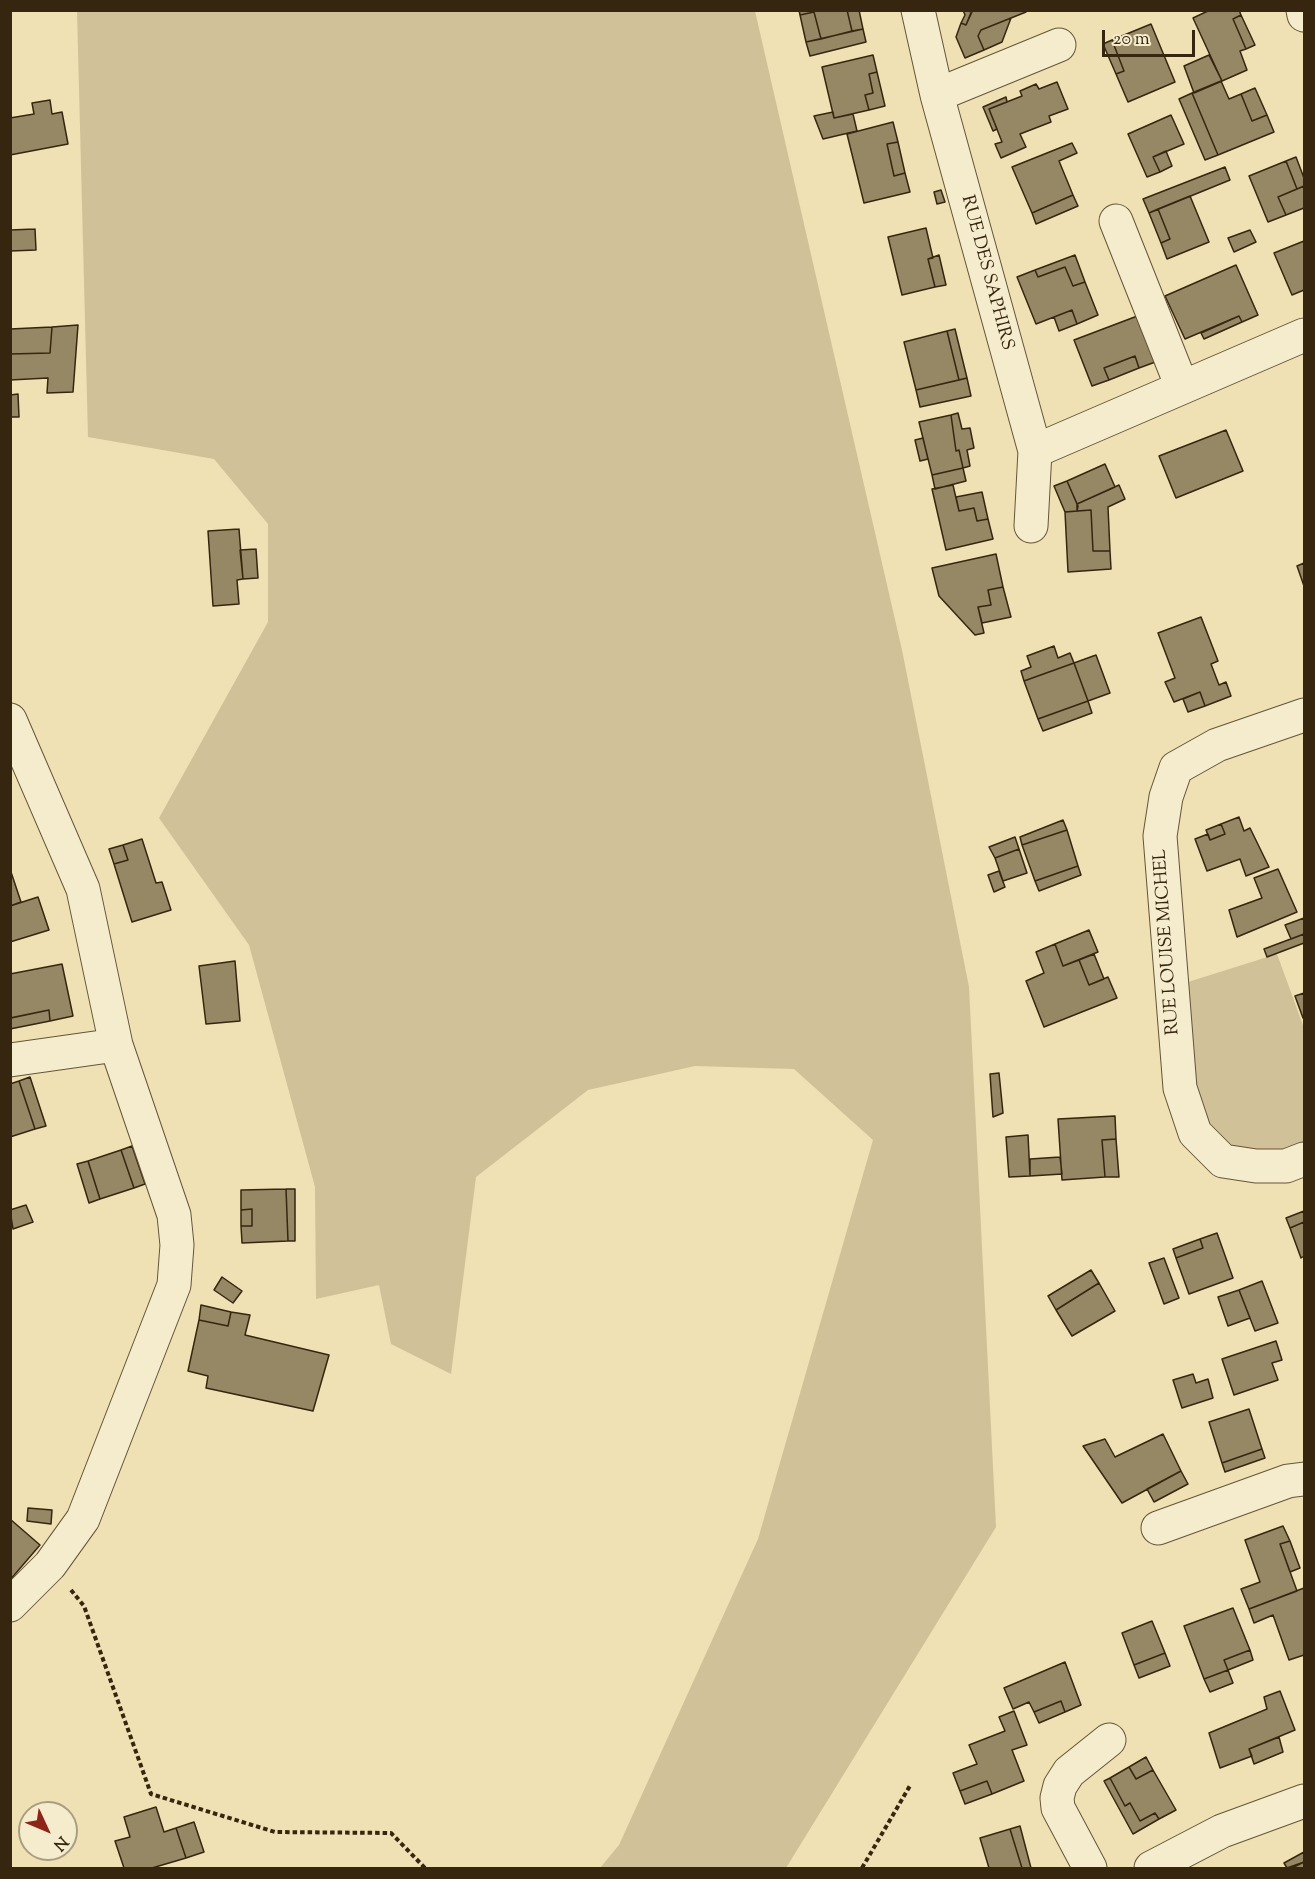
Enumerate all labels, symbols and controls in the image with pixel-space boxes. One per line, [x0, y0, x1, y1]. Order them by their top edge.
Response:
scale bar [1105, 18, 1198, 56]
text: 20 m [1113, 27, 1150, 53]
street label: RUE DES SAPHIRS [955, 193, 1017, 353]
street label: RUE LOUISE MICHEL [1151, 848, 1185, 1036]
north arrow [18, 1801, 78, 1861]
text: N [47, 1830, 73, 1855]

